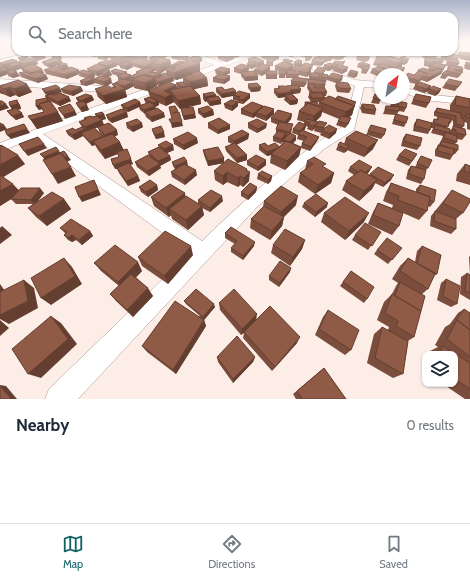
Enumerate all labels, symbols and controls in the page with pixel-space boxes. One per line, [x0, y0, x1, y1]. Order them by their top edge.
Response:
search box [12, 12, 458, 56]
icon: search [26, 23, 48, 45]
text: Search here [58, 25, 133, 43]
north arrow [374, 68, 410, 104]
map controls [422, 351, 458, 387]
button: layers [422, 351, 458, 387]
text: Nearby [16, 415, 69, 435]
text: 0 results [406, 417, 454, 433]
tab: Map [62, 533, 84, 571]
tab: Directions [208, 533, 255, 571]
tab: Saved [379, 533, 408, 571]

